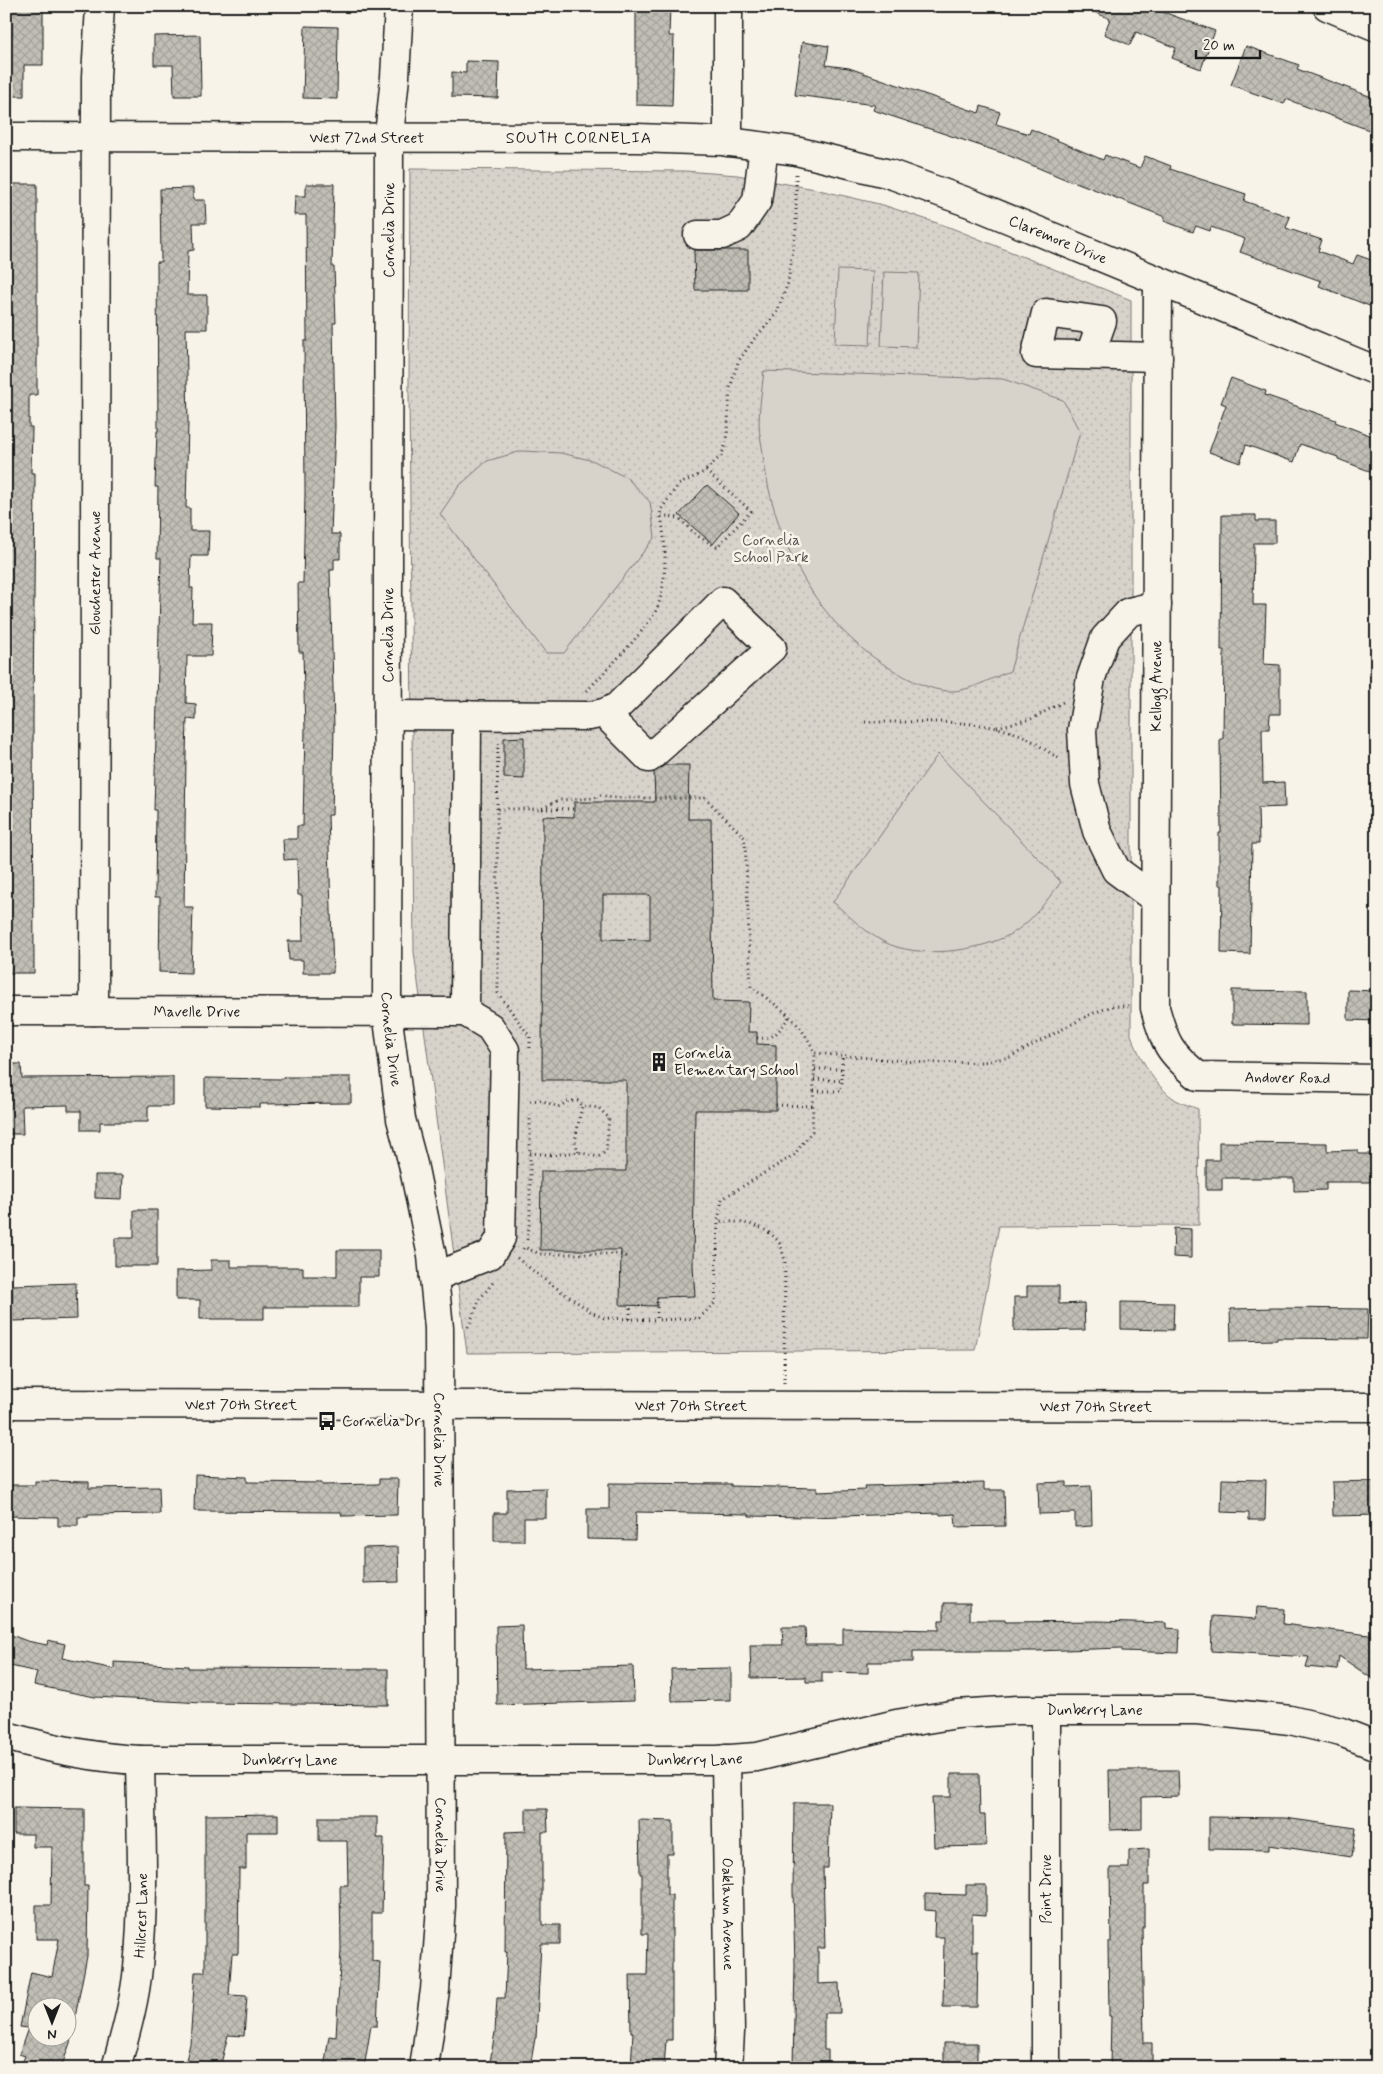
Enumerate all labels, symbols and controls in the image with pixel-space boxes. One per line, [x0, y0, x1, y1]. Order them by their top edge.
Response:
scale bar [1196, 28, 1259, 60]
text: 20 m [1203, 36, 1235, 56]
street label: West 72nd Street [310, 128, 424, 149]
district label: SOUTH CORNELIA [506, 128, 652, 149]
street label: Cornelia Drive [380, 182, 400, 278]
street label: Claremore Drive [1005, 211, 1110, 270]
street label: Glouchester Avenue [86, 510, 106, 635]
park label: Cornelia School Park [733, 531, 809, 568]
street label: Cornelia Drive [379, 587, 399, 683]
street label: Kellogg Avenue [1147, 640, 1168, 732]
street label: Cornelia Drive [376, 992, 406, 1088]
street label: Mavelle Drive [154, 1002, 241, 1023]
place label: Cornelia Elementary School [674, 1044, 799, 1081]
building icon: Cornelia Elementary School [648, 1051, 670, 1073]
street label: Andover Road [1244, 1068, 1331, 1089]
street label: Cornelia Drive [428, 1392, 449, 1488]
street label: West 70th Street [185, 1395, 297, 1416]
street label: West 70th Street [635, 1396, 747, 1417]
street label: West 70th Street [1040, 1397, 1152, 1418]
bus stop icon: Cornelia Dr [316, 1410, 338, 1432]
place label: Cornelia Dr [342, 1412, 421, 1432]
street label: Dunberry Lane [1047, 1701, 1143, 1721]
street label: Dunberry Lane [646, 1749, 744, 1771]
street label: Dunberry Lane [241, 1751, 338, 1771]
street label: Cornelia Drive [430, 1797, 450, 1893]
street label: Point Drive [1037, 1854, 1057, 1924]
street label: Oaklawn Avenue [716, 1857, 738, 1971]
street label: Hillcrest Lane [130, 1873, 153, 1959]
north arrow [28, 1996, 78, 2046]
text: N [47, 2025, 57, 2043]

